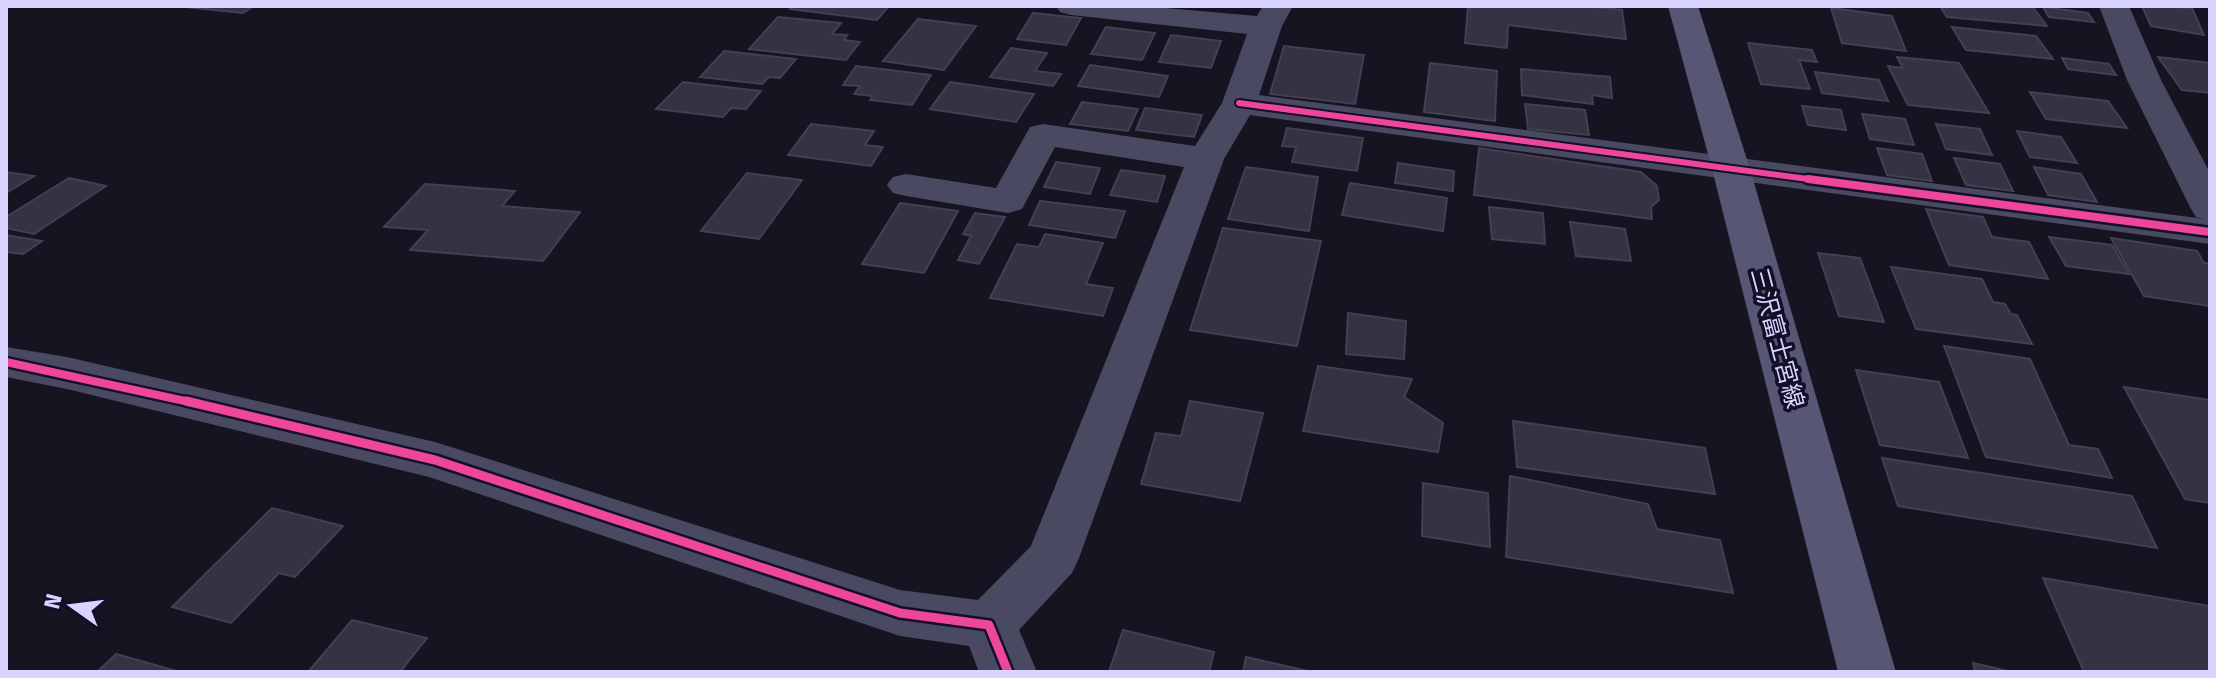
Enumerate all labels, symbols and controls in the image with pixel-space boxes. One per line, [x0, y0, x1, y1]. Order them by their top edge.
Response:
street label: 三沢富士宮線 [1745, 265, 1809, 411]
north arrow [32, 566, 112, 646]
text: N [38, 591, 68, 612]

